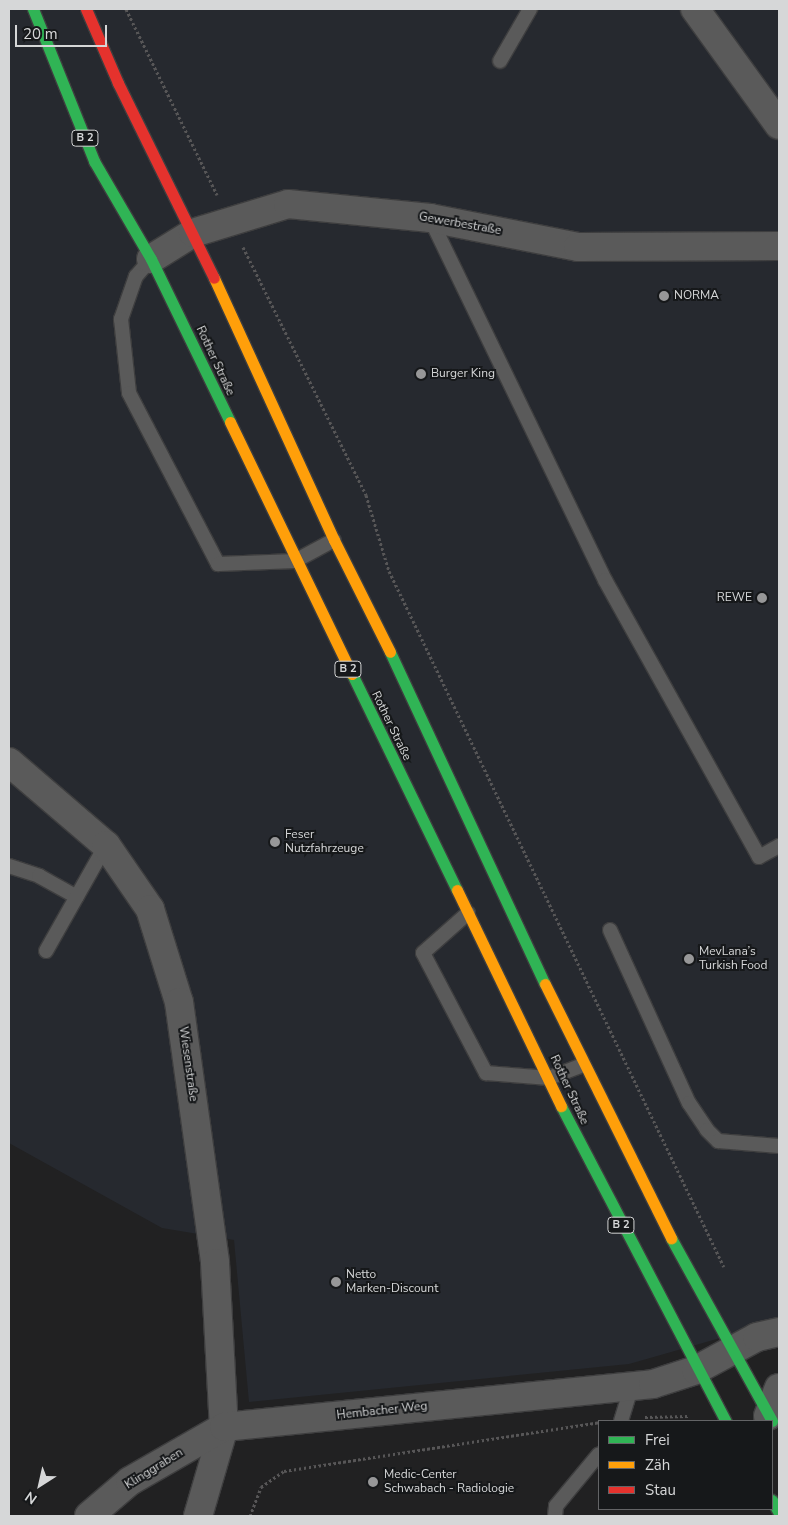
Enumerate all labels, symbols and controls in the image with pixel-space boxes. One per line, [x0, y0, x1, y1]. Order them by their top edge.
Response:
scale bar [18, 15, 110, 47]
text: 20 m [23, 24, 58, 44]
road number: B 2 [71, 130, 99, 146]
street label: Gewerbestraße [418, 210, 502, 238]
place label: NORMA [674, 289, 719, 303]
marker: NORMA [658, 290, 670, 302]
street label: Rother Straße [193, 324, 237, 398]
place label: Burger King [431, 367, 495, 381]
marker: Burger King [415, 368, 427, 380]
place label: REWE [717, 591, 752, 605]
marker: REWE [756, 592, 768, 604]
road number: B 2 [334, 661, 362, 678]
street label: Rother Straße [368, 689, 414, 763]
place label: Feser Nutzfahrzeuge [285, 828, 364, 856]
marker: Feser Nutzfahrzeuge [269, 836, 281, 848]
place label: MevLana’s Turkish Food [699, 945, 768, 973]
marker: MevLana’s Turkish Food [683, 953, 695, 965]
street label: Wiesenstraße [176, 1026, 200, 1102]
street label: Rother Straße [547, 1053, 591, 1127]
road number: B 2 [607, 1216, 635, 1234]
place label: Netto Marken-Discount [346, 1268, 438, 1296]
marker: Netto Marken-Discount [330, 1276, 342, 1288]
street label: Hembacher Weg [336, 1399, 428, 1423]
legend [598, 1420, 773, 1510]
text: Frei [645, 1430, 670, 1450]
street label: Klinggraben [122, 1446, 186, 1492]
text: Zäh [645, 1455, 670, 1475]
north arrow [15, 1460, 65, 1510]
place label: Medic-Center Schwabach - Radiologie [384, 1468, 514, 1496]
marker: Medic-Center Schwabach - Radiologie [366, 1475, 380, 1489]
text: Stau [645, 1480, 676, 1500]
text: N [21, 1487, 41, 1508]

